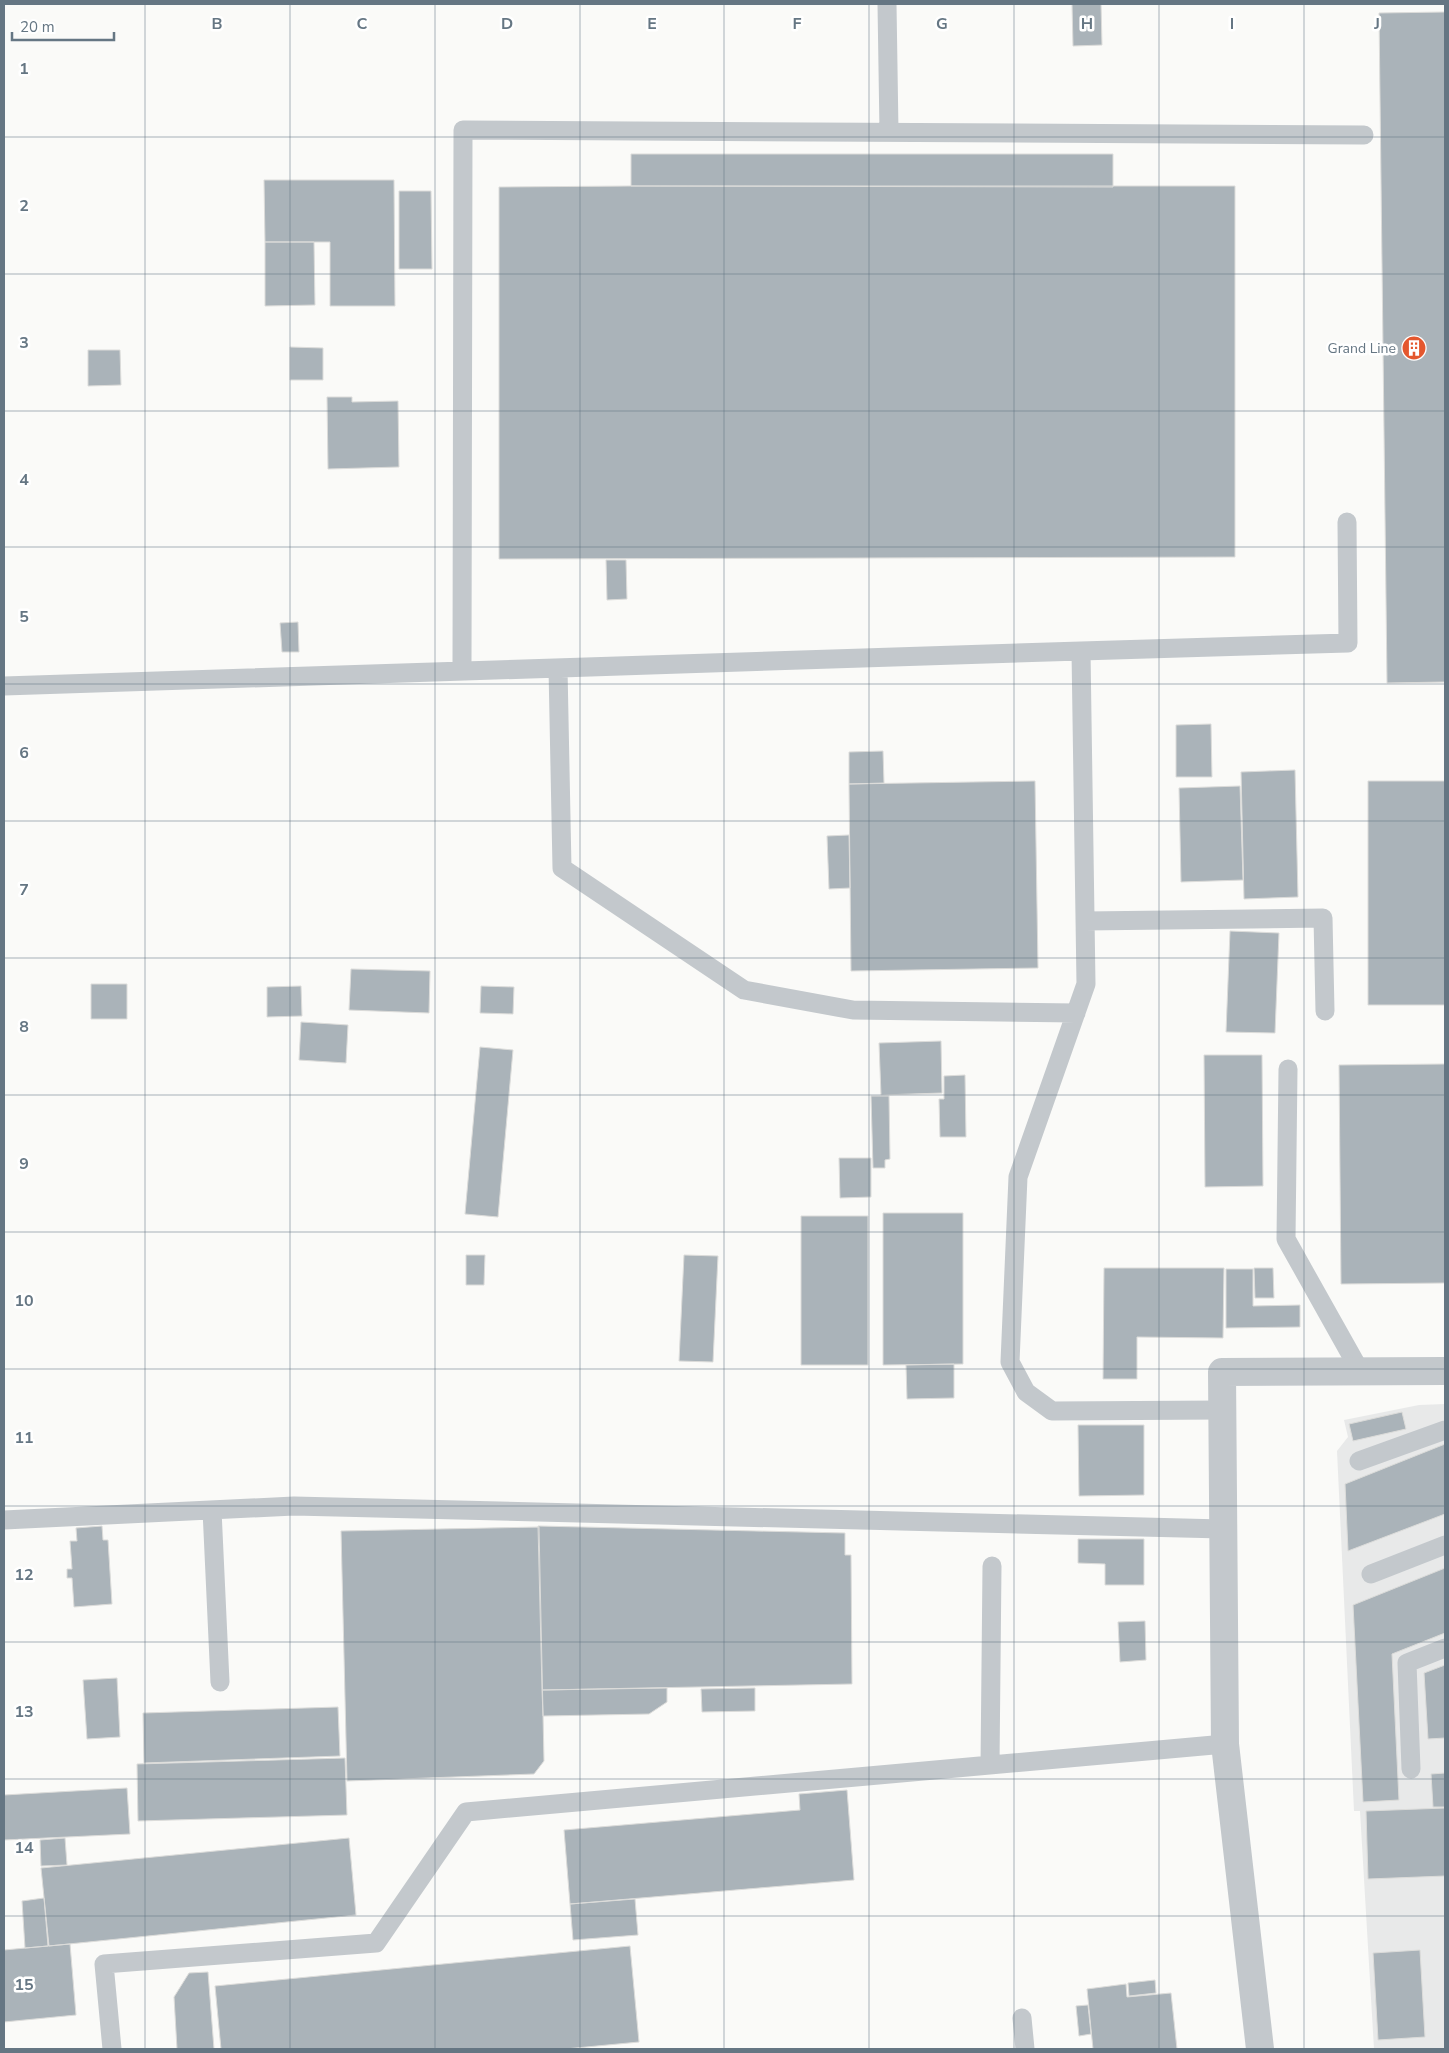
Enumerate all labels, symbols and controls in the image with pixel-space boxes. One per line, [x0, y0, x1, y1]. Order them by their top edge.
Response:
scale bar [12, 10, 115, 42]
text: B [211, 13, 223, 35]
text: C [357, 13, 368, 35]
text: D [501, 13, 513, 35]
text: E [647, 13, 657, 35]
text: F [793, 13, 802, 35]
text: G [936, 13, 948, 35]
text: H [1081, 13, 1093, 35]
text: I [1230, 13, 1234, 35]
text: J [1373, 13, 1380, 35]
text: 20 m [20, 17, 55, 37]
text: 1 [19, 58, 29, 80]
text: 2 [19, 195, 29, 217]
text: 3 [19, 332, 29, 354]
building icon: Grand Line [1401, 335, 1427, 361]
place label: Grand Line [1328, 339, 1396, 358]
text: 4 [19, 469, 29, 491]
text: 5 [19, 606, 29, 628]
text: 6 [19, 742, 29, 764]
text: 7 [19, 879, 29, 901]
text: 8 [19, 1016, 29, 1038]
text: 9 [19, 1153, 29, 1175]
text: 10 [14, 1290, 34, 1312]
text: 11 [14, 1427, 34, 1449]
text: 12 [14, 1564, 34, 1586]
text: 13 [14, 1701, 34, 1723]
text: 14 [14, 1837, 34, 1859]
text: 15 [14, 1974, 34, 1996]

